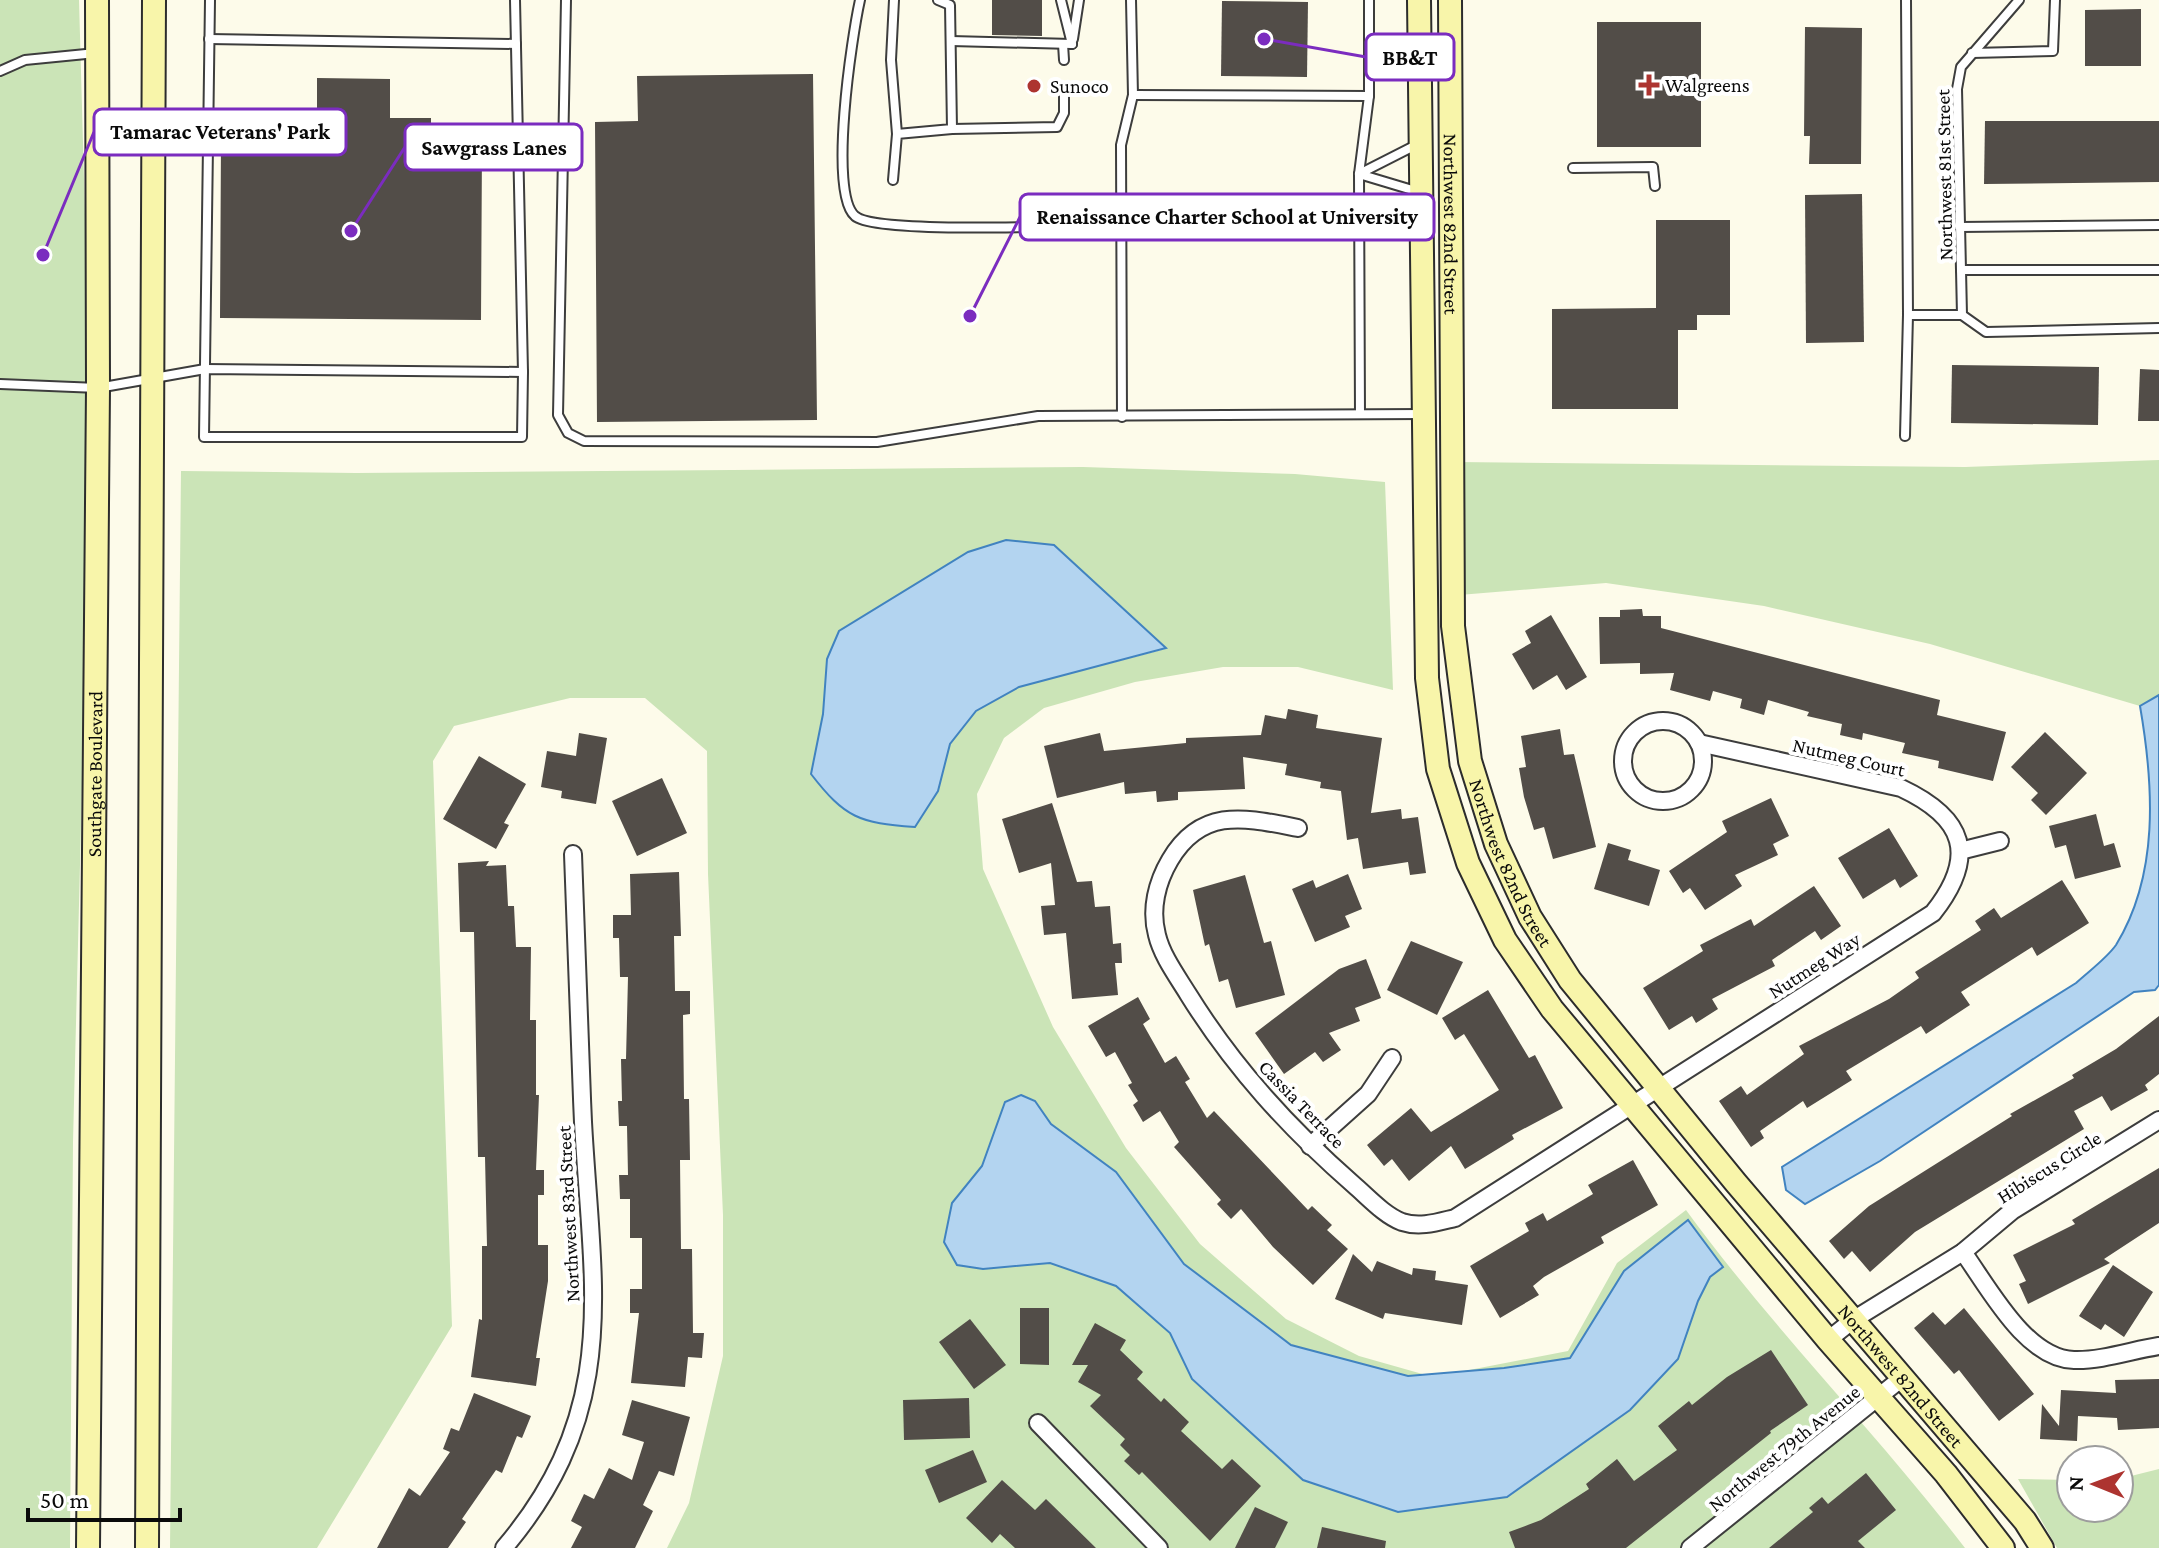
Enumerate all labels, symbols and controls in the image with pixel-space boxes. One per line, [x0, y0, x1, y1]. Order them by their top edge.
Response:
callout: BB&T [1366, 34, 1454, 80]
text: BB&T [1382, 45, 1438, 70]
place label: Walgreens [1665, 74, 1750, 97]
place label: Sunoco [1050, 75, 1109, 97]
marker: Walgreens [1640, 76, 1658, 94]
marker: Sunoco [1025, 77, 1043, 95]
street label: Northwest 81st Street [1931, 89, 1956, 261]
callout: Tamarac Veterans' Park [94, 109, 346, 155]
text: Tamarac Veterans' Park [110, 119, 331, 144]
callout: Sawgrass Lanes [405, 124, 582, 170]
street label: Northwest 82nd Street [1440, 133, 1463, 315]
text: Sawgrass Lanes [421, 135, 567, 160]
callout: Renaissance Charter School at University [1020, 194, 1434, 240]
text: Renaissance Charter School at University [1036, 204, 1418, 229]
street label: Southgate Boulevard [83, 690, 106, 857]
street label: Nutmeg Court [1790, 733, 1908, 782]
street label: Northwest 82nd Street [1465, 776, 1557, 951]
street label: Nutmeg Way [1764, 927, 1865, 1004]
street label: Cassia Terrace [1255, 1055, 1350, 1153]
street label: Northwest 83rd Street [552, 1125, 584, 1303]
street label: Hibiscus Circle [1993, 1126, 2105, 1208]
street label: Northwest 82nd Street [1834, 1300, 1968, 1452]
street label: Northwest 79th Avenue [1704, 1380, 1864, 1516]
north arrow [2055, 1444, 2135, 1524]
scale bar [28, 1472, 180, 1522]
text: N [2063, 1476, 2088, 1491]
text: 50 m [40, 1486, 89, 1513]

